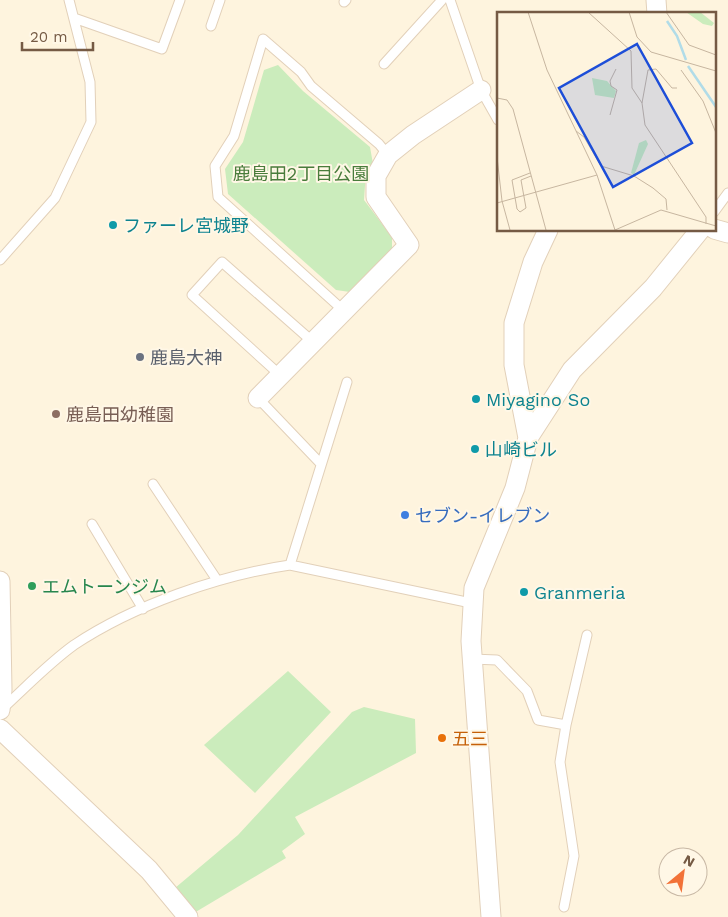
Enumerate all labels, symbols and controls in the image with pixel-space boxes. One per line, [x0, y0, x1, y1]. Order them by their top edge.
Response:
inset map [497, 12, 716, 231]
scale bar [22, 20, 94, 52]
text: 20 m [30, 28, 68, 46]
park label: 鹿島田2丁目公園 [233, 163, 369, 184]
place label: ファーレ宮城野 [123, 215, 249, 236]
marker: ファーレ宮城野 [107, 219, 119, 231]
place label: 鹿島大神 [150, 347, 222, 368]
marker: 鹿島大神 [134, 351, 146, 363]
place label: Miyagino So [486, 389, 590, 410]
marker: Miyagino So [470, 393, 482, 405]
place label: 鹿島田幼稚園 [66, 404, 174, 425]
marker: 鹿島田幼稚園 [50, 408, 62, 420]
place label: 山崎ビル [485, 439, 557, 460]
marker: 山崎ビル [469, 443, 481, 455]
place label: セブン-イレブン [415, 505, 550, 526]
marker: セブン-イレブン [399, 509, 411, 521]
place label: エムトーンジム [42, 576, 167, 597]
marker: エムトーンジム [26, 580, 38, 592]
place label: Granmeria [534, 582, 625, 603]
marker: Granmeria [518, 586, 530, 598]
place label: 五三 [452, 728, 488, 749]
marker: 五三 [436, 732, 448, 744]
north arrow [658, 847, 708, 897]
text: N [681, 851, 698, 870]

